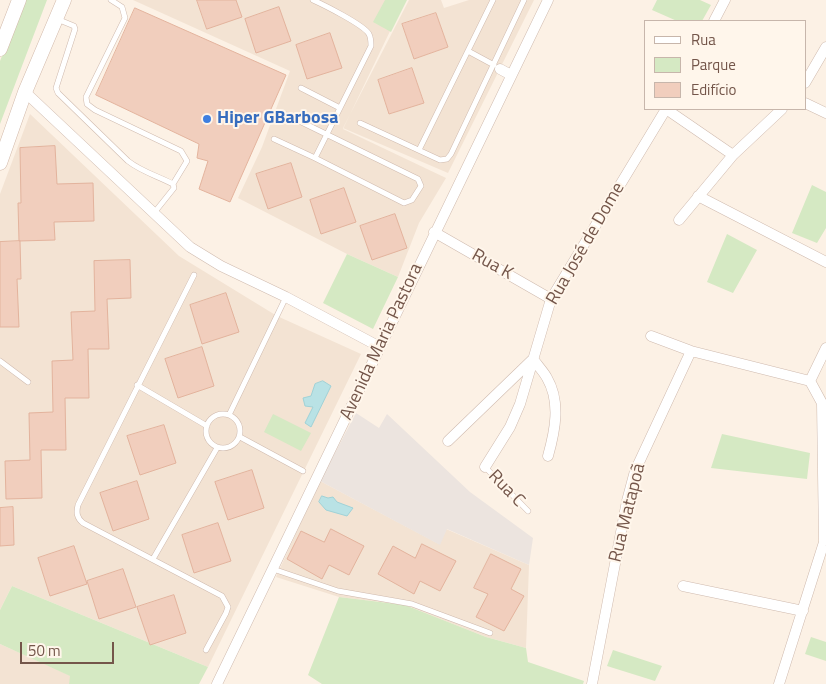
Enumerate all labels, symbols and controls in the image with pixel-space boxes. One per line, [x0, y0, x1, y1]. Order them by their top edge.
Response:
legend [644, 20, 806, 110]
text: Rua [691, 28, 716, 51]
text: Parque [691, 53, 736, 76]
text: Edifício [691, 78, 736, 101]
place label: Hiper GBarbosa [217, 108, 338, 130]
marker: Hiper GBarbosa [201, 113, 213, 125]
street label: Rua José de Dome [542, 179, 630, 309]
street label: Rua K [468, 245, 516, 285]
street label: Avenida Maria Pastora [336, 260, 428, 424]
street label: Rua Matapoã [605, 461, 651, 565]
street label: Rua C [483, 466, 529, 512]
scale bar [22, 632, 116, 664]
text: 50 m [28, 639, 61, 662]

